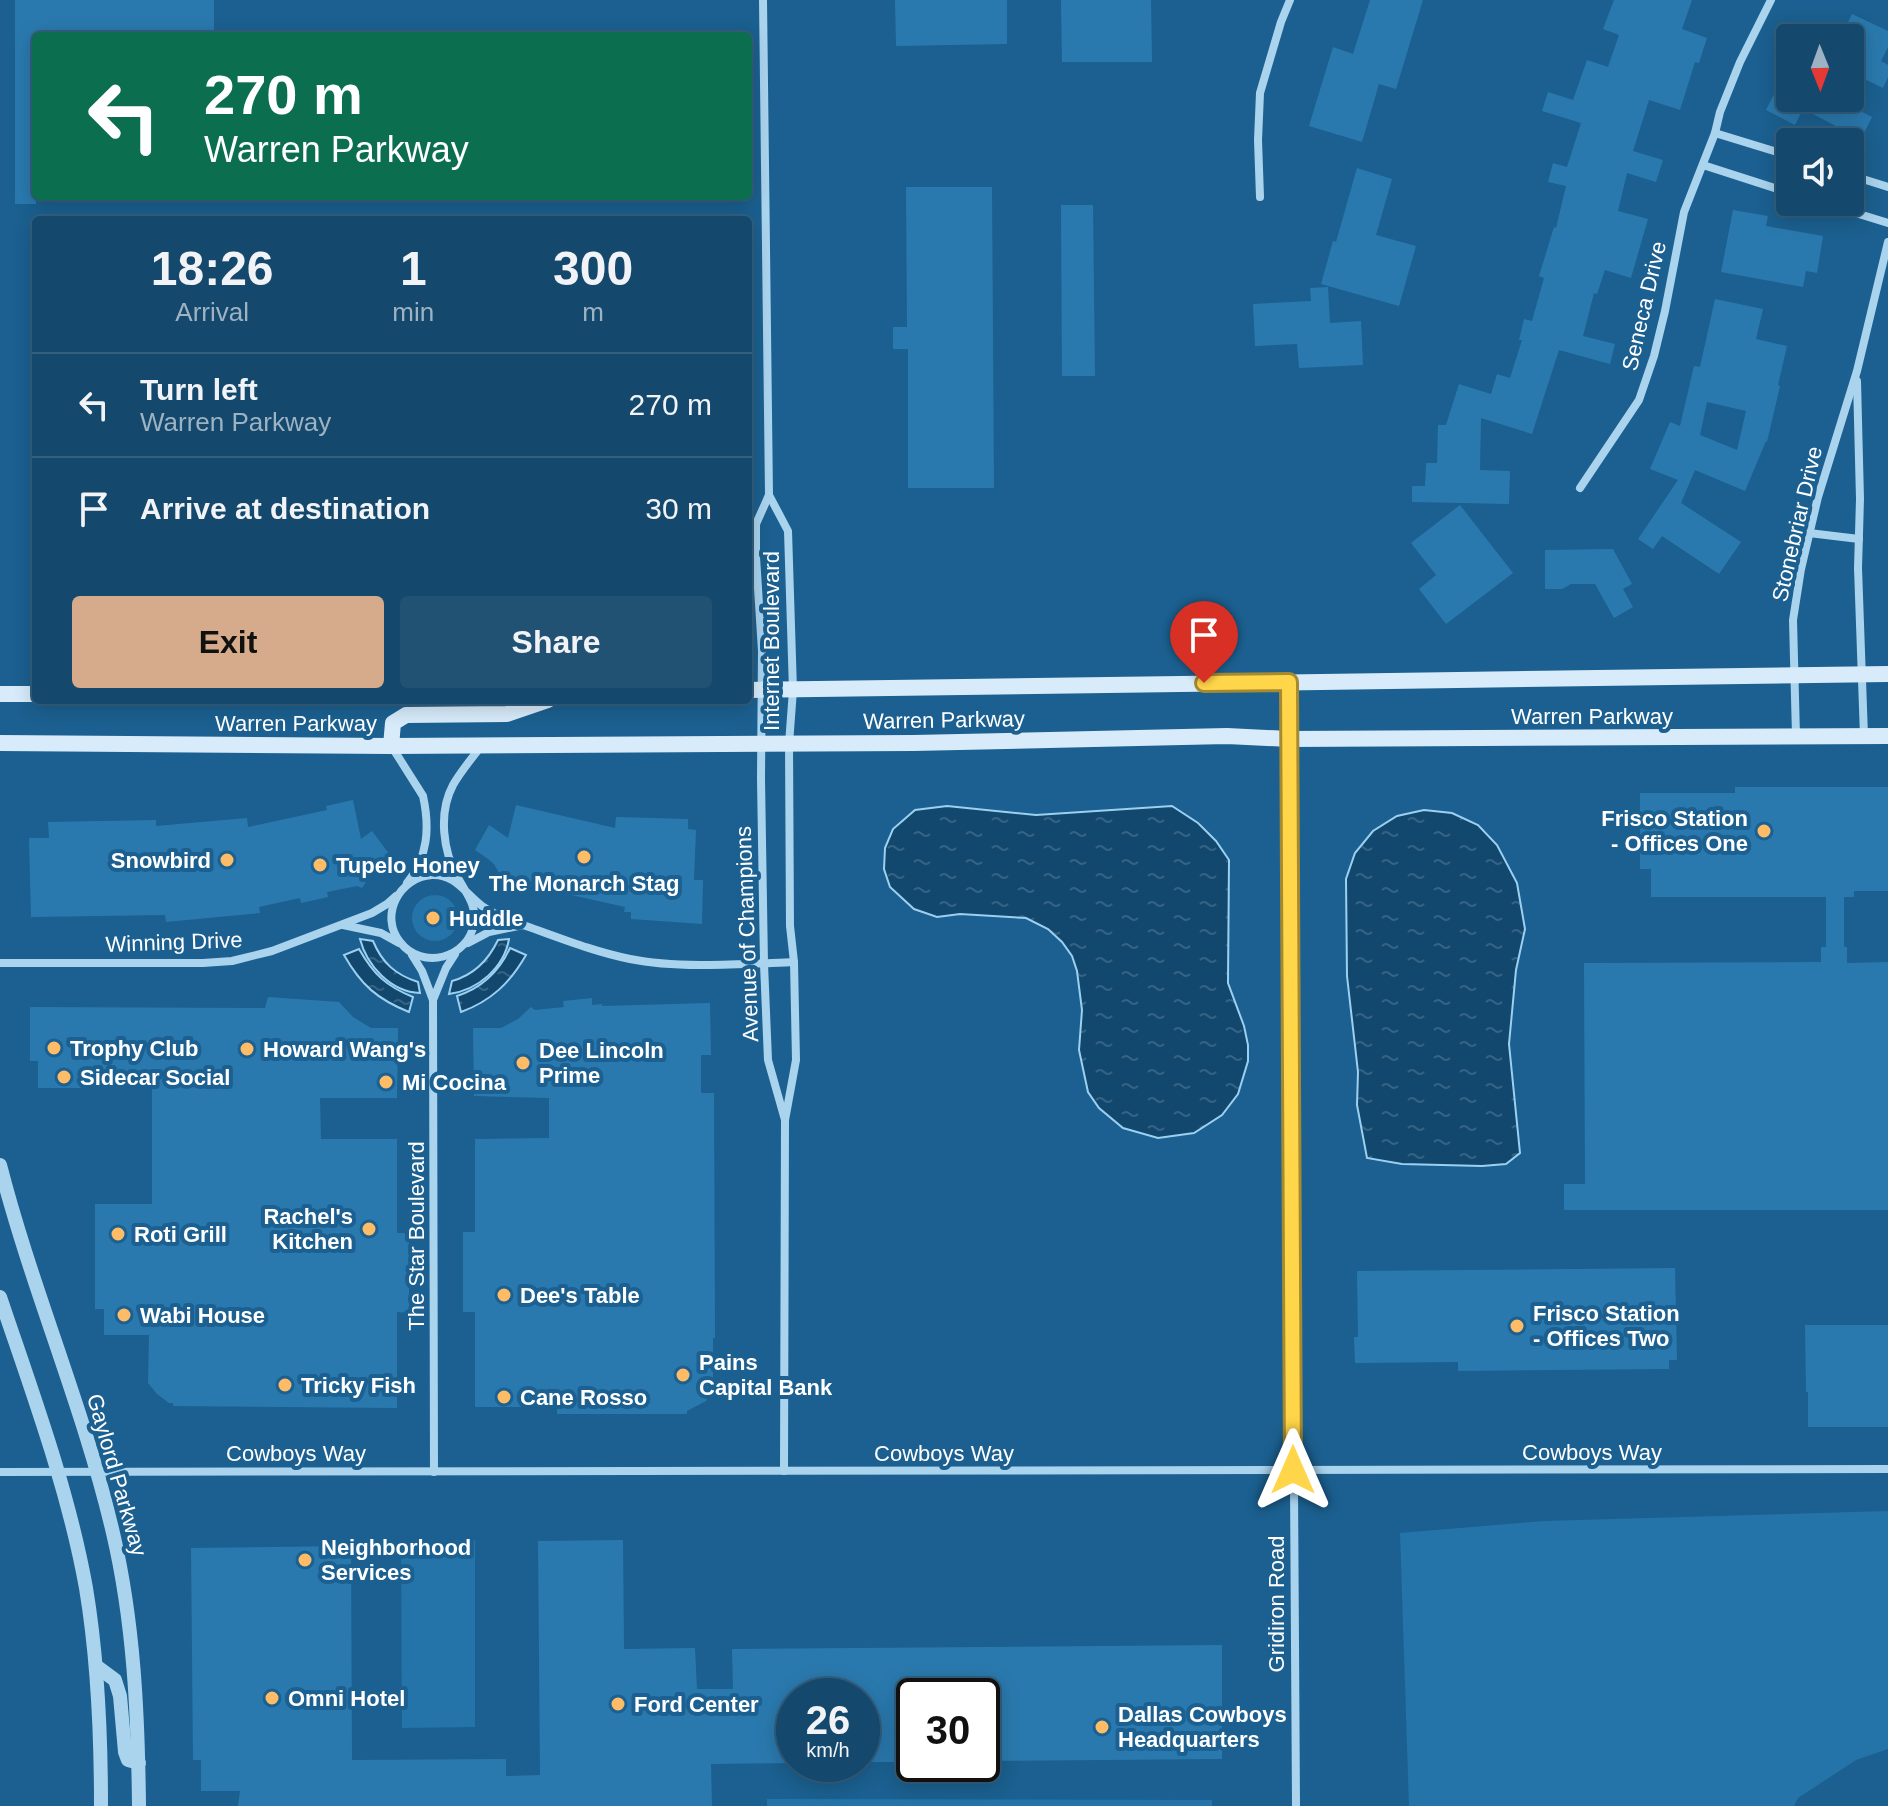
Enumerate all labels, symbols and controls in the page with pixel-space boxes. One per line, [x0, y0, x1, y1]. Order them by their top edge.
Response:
north arrow [1776, 24, 1864, 112]
map controls [1776, 24, 1864, 216]
text: 270 m [204, 63, 363, 126]
icon: left [72, 64, 176, 168]
button: sound [1776, 128, 1864, 216]
text: Warren Parkway [204, 129, 469, 170]
street label: Seneca Drive [1617, 239, 1671, 373]
text: 18:26 [151, 242, 274, 295]
text: 1 [400, 242, 427, 295]
text: 300 [553, 242, 633, 295]
text: Arrival [175, 297, 249, 327]
text: min [392, 297, 434, 327]
text: m [582, 297, 604, 327]
text: Turn left [140, 373, 258, 406]
icon: left [72, 383, 116, 427]
text: 270 m [629, 388, 712, 421]
text: Warren Parkway [140, 407, 331, 437]
street label: Stonebriar Drive [1767, 444, 1827, 604]
icon: arrive [72, 487, 116, 531]
text: Arrive at destination [140, 492, 430, 525]
text: 30 m [645, 492, 712, 525]
street label: Internet Boulevard [759, 551, 784, 731]
button: Exit [72, 596, 384, 688]
button: Share [400, 596, 712, 688]
pin [1170, 601, 1238, 683]
icon: arrive [1182, 613, 1226, 657]
street label: Warren Parkway [1511, 704, 1673, 729]
street label: Warren Parkway [863, 706, 1025, 734]
street label: Warren Parkway [215, 711, 377, 736]
place label: Frisco Station - Offices One [1601, 806, 1748, 856]
marker: Frisco Station - Offices One [1755, 822, 1773, 840]
street label: Avenue of Champions [731, 826, 763, 1042]
place label: Snowbird [111, 848, 211, 873]
marker: The Monarch Stag [575, 848, 593, 866]
marker: Snowbird [218, 851, 236, 869]
place label: Tupelo Honey [336, 853, 481, 878]
marker: Tupelo Honey [311, 856, 329, 874]
place label: The Monarch Stag [489, 871, 679, 896]
place label: Huddle [449, 906, 524, 931]
marker: Huddle [424, 909, 442, 927]
street label: Winning Drive [105, 927, 243, 957]
place label: Trophy Club [70, 1036, 198, 1061]
place label: Howard Wang's [263, 1037, 426, 1062]
place label: Dee Lincoln Prime [539, 1038, 664, 1088]
marker: Trophy Club [45, 1039, 63, 1057]
marker: Howard Wang's [238, 1040, 256, 1058]
marker: Dee Lincoln Prime [514, 1054, 532, 1072]
place label: Sidecar Social [80, 1065, 230, 1090]
marker: Sidecar Social [55, 1068, 73, 1086]
place label: Mi Cocina [402, 1070, 507, 1095]
marker: Mi Cocina [377, 1073, 395, 1091]
street label: The Star Boulevard [404, 1141, 429, 1331]
place label: Rachel's Kitchen [263, 1204, 353, 1254]
marker: Rachel's Kitchen [360, 1220, 378, 1238]
place label: Roti Grill [134, 1222, 227, 1247]
marker: Roti Grill [109, 1225, 127, 1243]
place label: Dee's Table [520, 1283, 640, 1308]
marker: Dee's Table [495, 1286, 513, 1304]
place label: Frisco Station - Offices Two [1533, 1301, 1680, 1351]
place label: Wabi House [140, 1303, 265, 1328]
marker: Wabi House [115, 1306, 133, 1324]
marker: Frisco Station - Offices Two [1508, 1317, 1526, 1335]
place label: Pains Capital Bank [699, 1350, 833, 1400]
marker: Pains Capital Bank [674, 1366, 692, 1384]
place label: Tricky Fish [301, 1373, 416, 1398]
marker: Tricky Fish [276, 1376, 294, 1394]
place label: Cane Rosso [520, 1385, 647, 1410]
marker: Cane Rosso [495, 1388, 513, 1406]
street label: Gaylord Parkway [82, 1391, 152, 1559]
position arrow [1251, 1428, 1335, 1512]
street label: Cowboys Way [1522, 1440, 1662, 1465]
street label: Cowboys Way [226, 1441, 366, 1466]
street label: Cowboys Way [874, 1441, 1014, 1466]
place label: Neighborhood Services [321, 1535, 471, 1585]
street label: Gridiron Road [1264, 1536, 1289, 1672]
marker: Neighborhood Services [296, 1551, 314, 1569]
speed limit sign: 30 [896, 1678, 1000, 1782]
place label: Omni Hotel [288, 1686, 405, 1711]
marker: Omni Hotel [263, 1689, 281, 1707]
place label: Ford Center [634, 1692, 759, 1717]
marker: Ford Center [609, 1695, 627, 1713]
text: 26 [806, 1698, 850, 1742]
place label: Dallas Cowboys Headquarters [1118, 1702, 1287, 1752]
marker: Dallas Cowboys Headquarters [1093, 1718, 1111, 1736]
text: km/h [806, 1739, 850, 1761]

